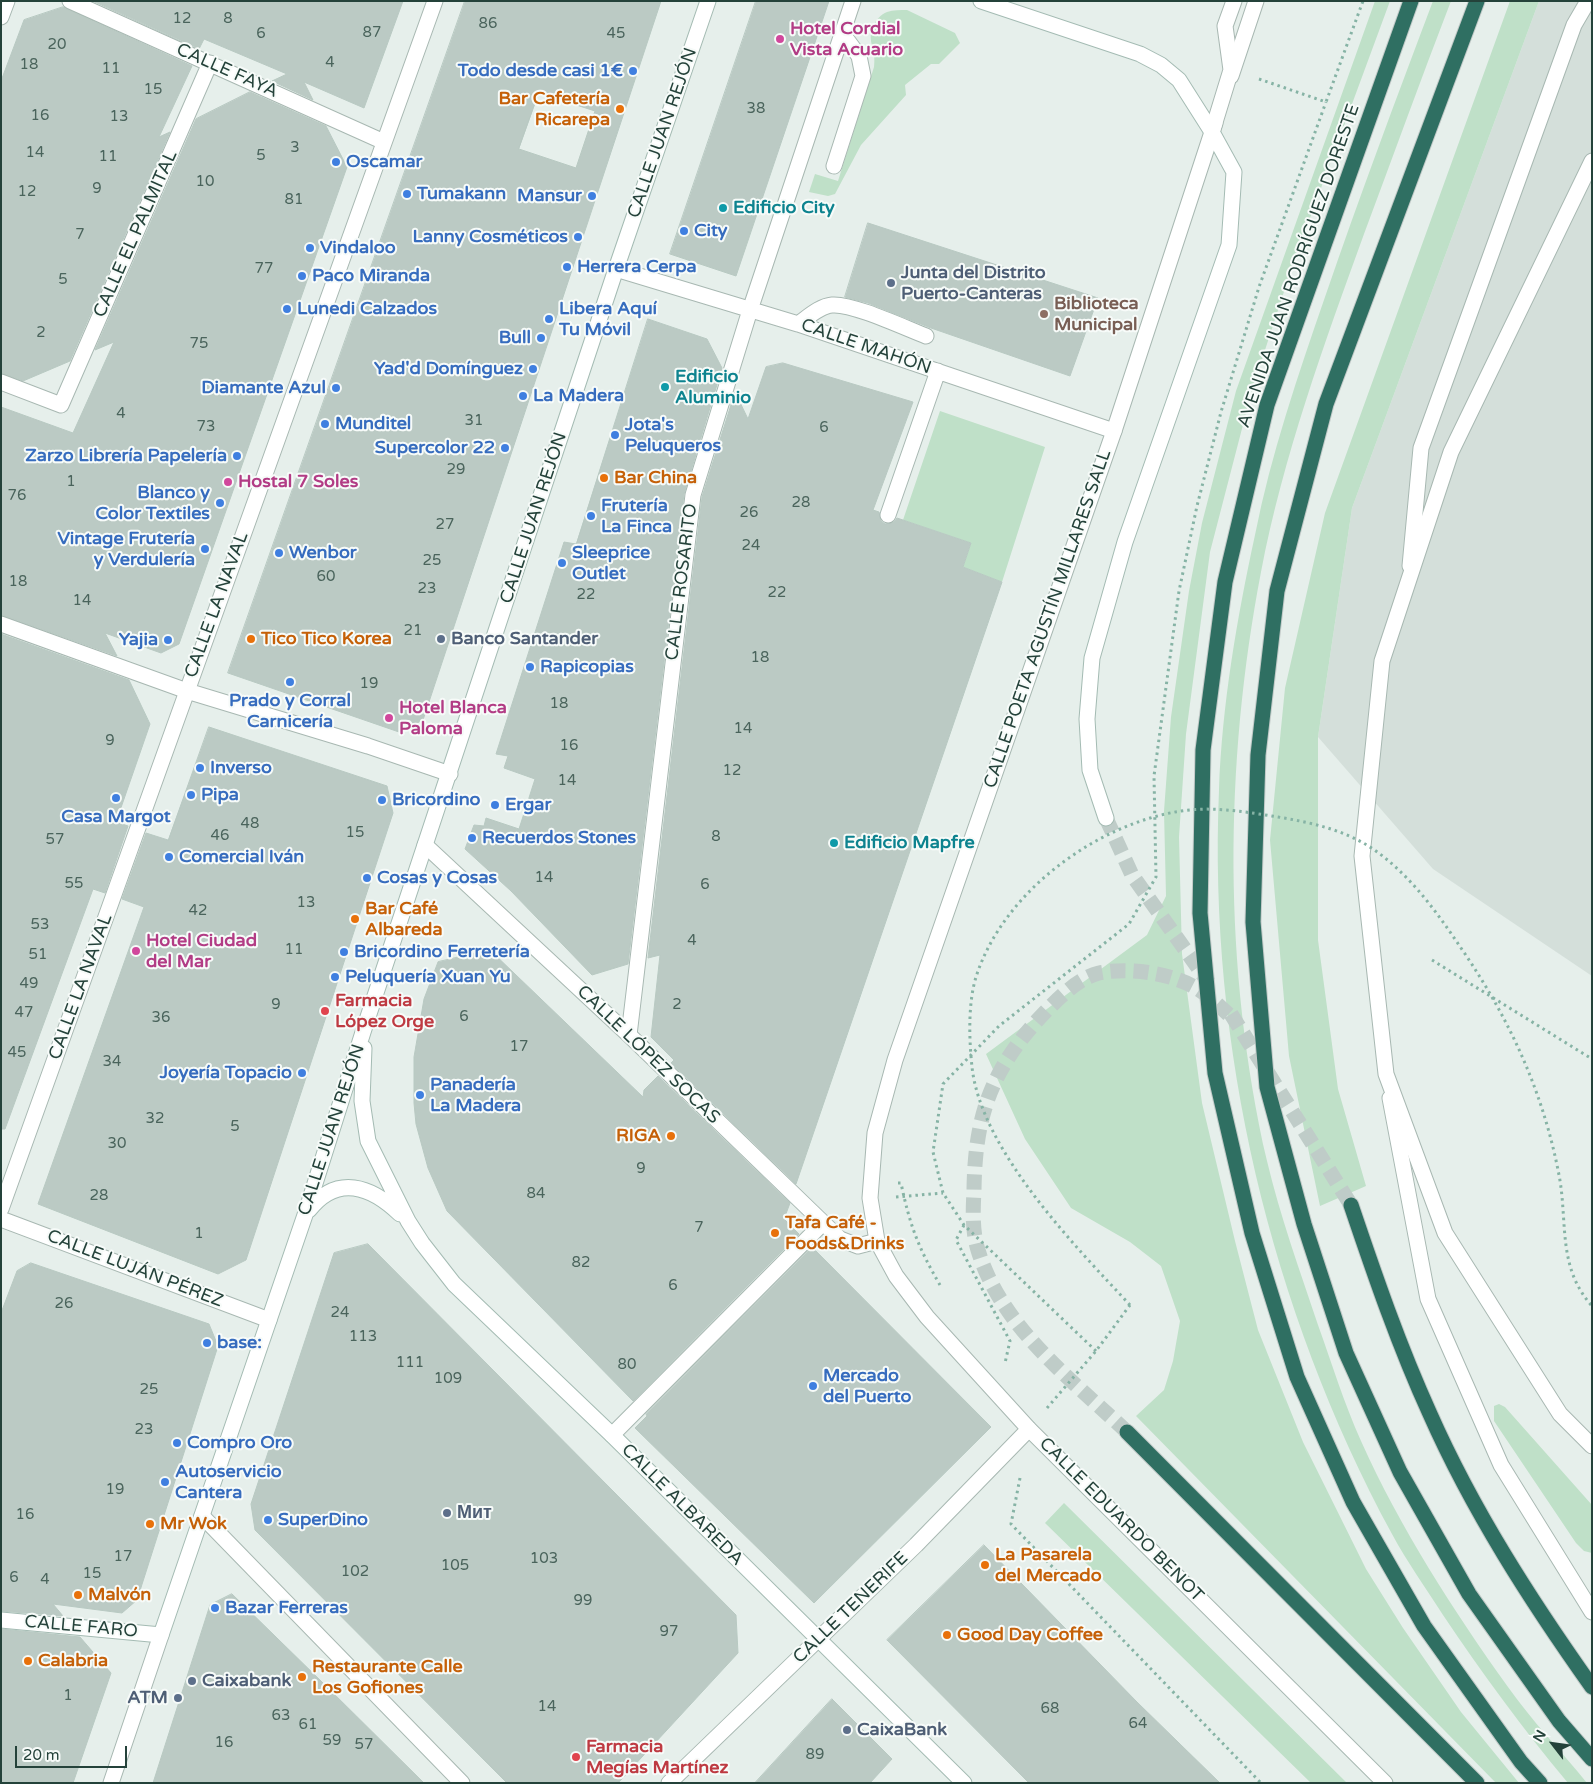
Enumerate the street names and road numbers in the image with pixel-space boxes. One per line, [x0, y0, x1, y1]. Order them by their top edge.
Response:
street label: CALLE FAYA [173, 39, 281, 103]
street label: CALLE JUAN REJÓN [624, 45, 702, 221]
street label: AVENIDA JUAN RODRÍGUEZ DORESTE [1233, 101, 1365, 431]
street label: CALLE EL PALMITAL [89, 147, 183, 321]
street label: CALLE MAHÓN [798, 315, 934, 379]
street label: CALLE JUAN REJÓN [496, 430, 572, 606]
street label: CALLE POETA AGUSTÍN MILLARES SALL [980, 447, 1116, 791]
street label: CALLE ROSARITO [662, 502, 702, 662]
street label: CALLE LA NAVAL [181, 529, 253, 681]
street label: CALLE LA NAVAL [45, 911, 117, 1063]
street label: CALLE LÓPEZ SOCAS [572, 981, 724, 1129]
street label: CALLE JUAN REJÓN [294, 1042, 370, 1218]
street label: CALLE LUJÁN PÉREZ [44, 1225, 226, 1313]
street label: CALLE EDUARDO BENOT [1034, 1433, 1208, 1607]
street label: CALLE ALBAREDA [617, 1440, 747, 1570]
street label: CALLE TENERIFE [789, 1548, 913, 1668]
street label: CALLE FARO [23, 1611, 139, 1643]

